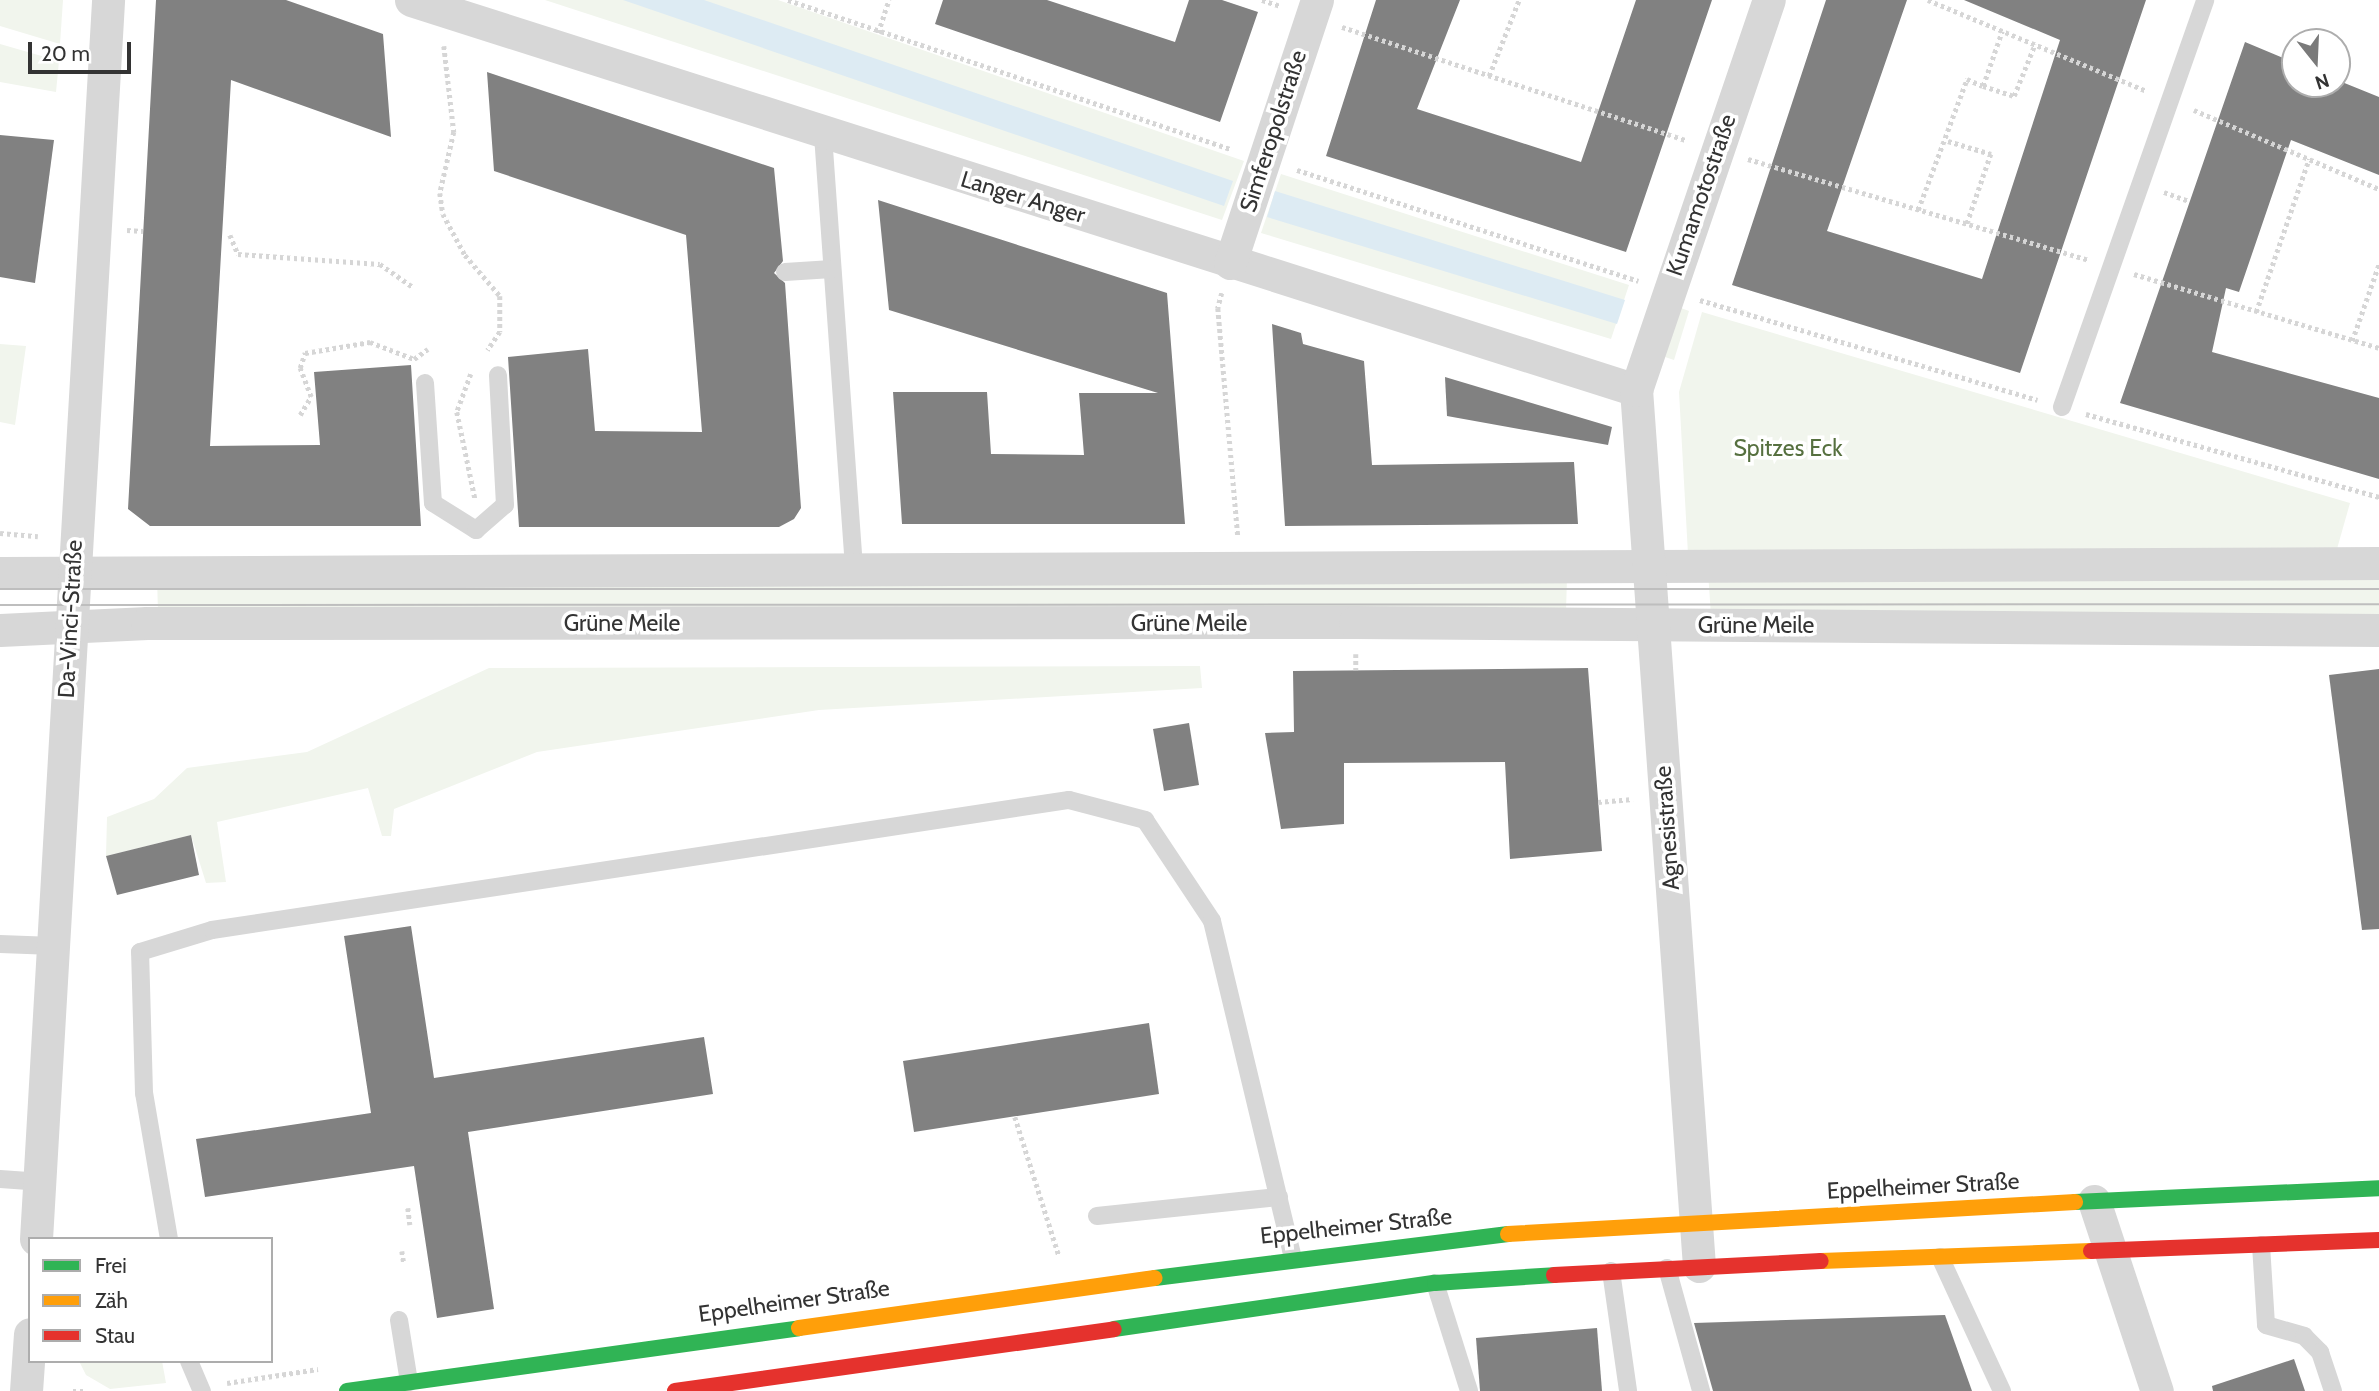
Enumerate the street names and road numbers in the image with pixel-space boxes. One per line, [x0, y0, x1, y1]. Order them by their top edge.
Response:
street label: Simferopolstraße [1234, 47, 1312, 215]
street label: Kumamotostraße [1660, 111, 1742, 279]
street label: Langer Anger [957, 165, 1089, 229]
street label: Da-Vinci-Straße [52, 539, 88, 699]
street label: Grüne Meile [564, 609, 680, 637]
street label: Grüne Meile [1131, 609, 1247, 637]
street label: Grüne Meile [1698, 611, 1814, 639]
street label: Agnesistraße [1649, 765, 1685, 891]
street label: Eppelheimer Straße [1826, 1167, 2020, 1205]
street label: Eppelheimer Straße [1259, 1202, 1453, 1250]
street label: Eppelheimer Straße [697, 1274, 891, 1328]

